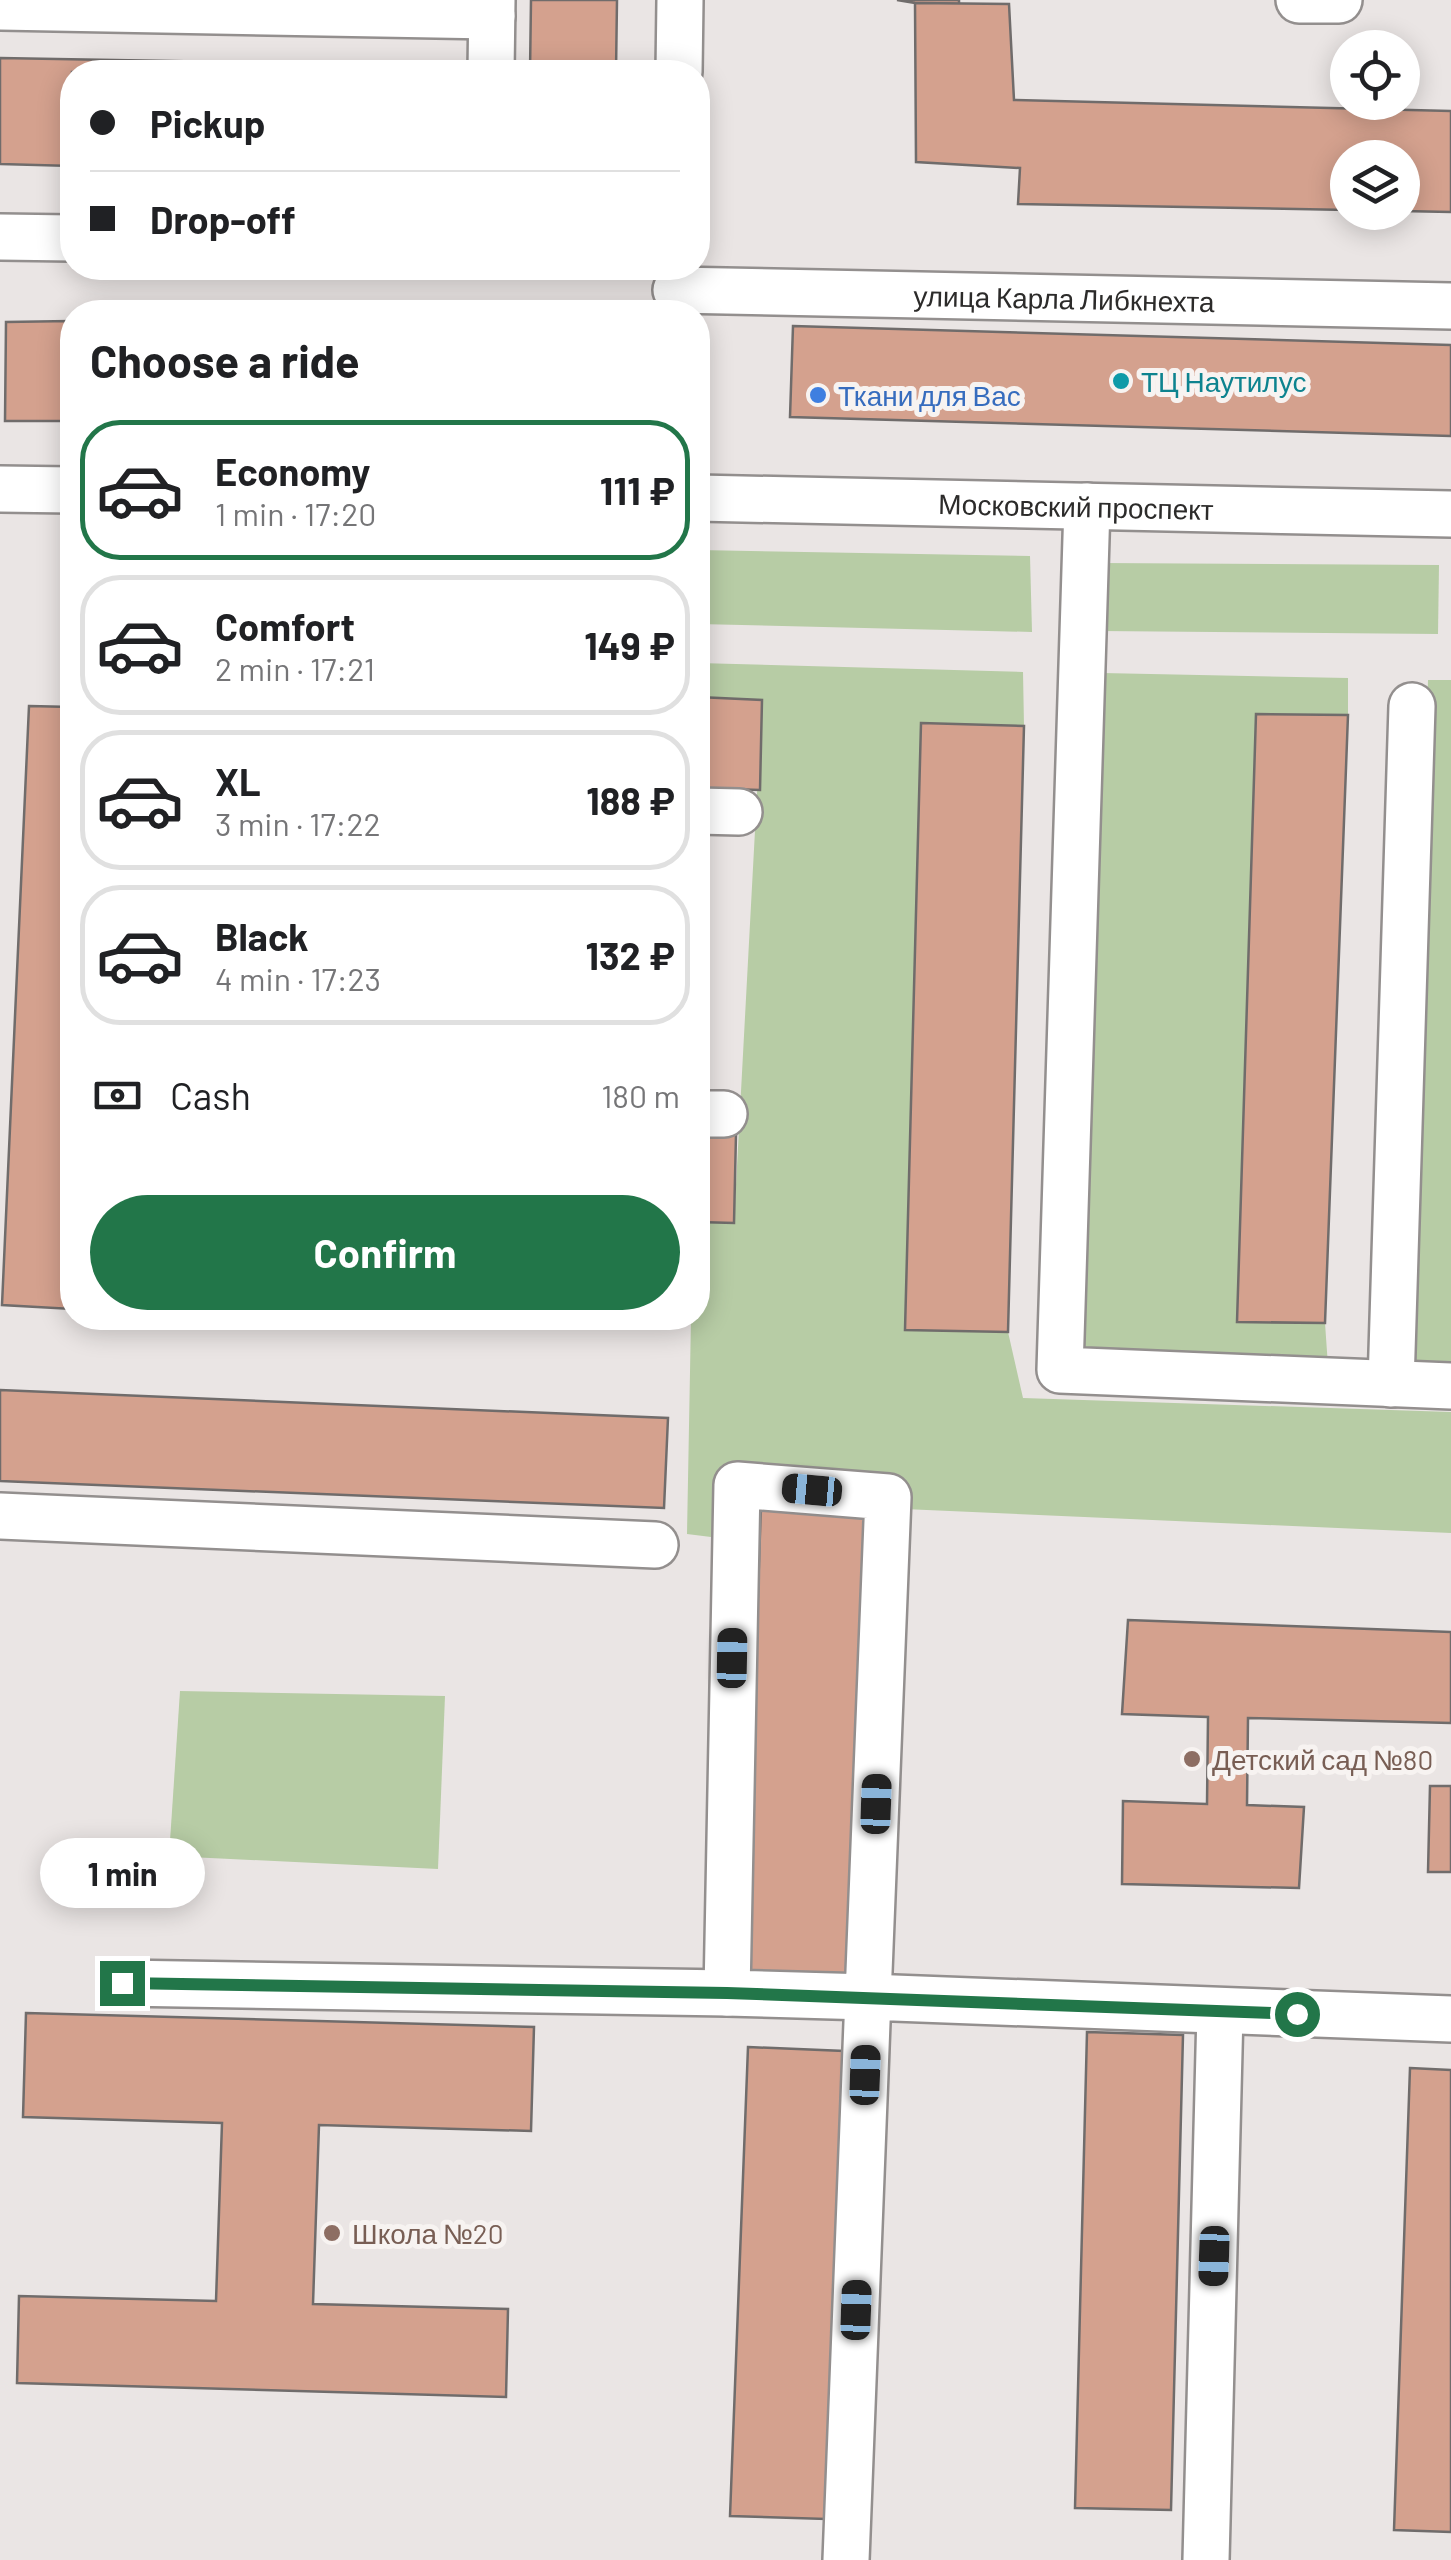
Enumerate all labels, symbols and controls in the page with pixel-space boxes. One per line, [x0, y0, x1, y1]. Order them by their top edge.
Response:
map controls [1330, 30, 1420, 230]
button: locate [1330, 30, 1420, 120]
text: Pickup [150, 100, 265, 146]
button: layers [1330, 140, 1420, 230]
text: Drop-off [150, 196, 296, 242]
street label: улица Карла Либкнехта [913, 278, 1215, 318]
text: Choose a ride [90, 333, 360, 387]
place label: ТЦ Наутилус [1141, 364, 1306, 398]
marker: ТЦ Наутилус [1110, 370, 1132, 392]
place label: Ткани для Вас [838, 378, 1021, 412]
marker: Ткани для Вас [807, 384, 829, 406]
icon: car [95, 445, 185, 535]
text: Economy [215, 448, 370, 494]
text: 111 ₽ [600, 467, 675, 513]
street label: Московский проспект [938, 486, 1214, 526]
text: 1 min · 17:20 [215, 494, 376, 532]
icon: car [95, 600, 185, 690]
text: Comfort [215, 603, 355, 649]
text: 149 ₽ [584, 622, 675, 668]
text: 2 min · 17:21 [215, 649, 375, 687]
icon: car [95, 755, 185, 845]
text: XL [215, 758, 261, 804]
text: 188 ₽ [586, 777, 675, 823]
text: 3 min · 17:22 [215, 804, 381, 842]
icon: car [95, 910, 185, 1000]
text: Black [215, 913, 309, 959]
text: 132 ₽ [586, 932, 675, 978]
text: 4 min · 17:23 [215, 959, 381, 997]
icon: cash [90, 1068, 145, 1123]
text: Cash [170, 1072, 251, 1118]
text: 180 m [601, 1076, 680, 1114]
button: Confirm [90, 1195, 680, 1310]
car [781, 1472, 843, 1508]
car [716, 1628, 748, 1688]
place label: Детский сад №80 [1212, 1742, 1433, 1776]
marker: Детский сад №80 [1181, 1748, 1203, 1770]
car [860, 1773, 892, 1835]
callout: 1 min [39, 1838, 204, 1908]
text: 1 min [87, 1854, 158, 1892]
route end [100, 1961, 145, 2006]
route start [1275, 1992, 1320, 2037]
car [849, 2044, 881, 2106]
place label: Школа №20 [352, 2216, 504, 2250]
marker: Школа №20 [321, 2222, 343, 2244]
car [1198, 2225, 1230, 2287]
car [840, 2279, 872, 2341]

